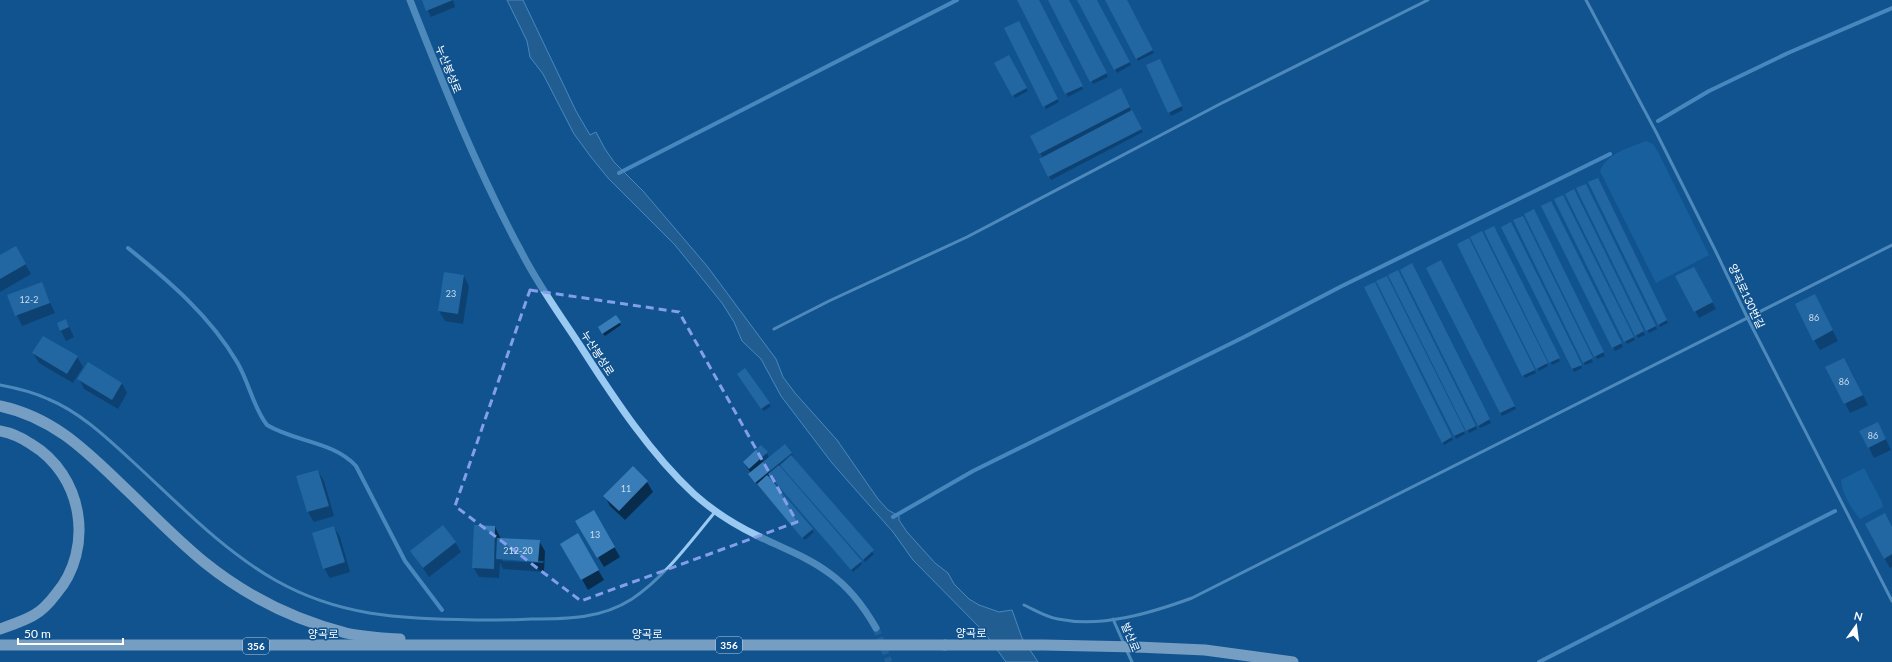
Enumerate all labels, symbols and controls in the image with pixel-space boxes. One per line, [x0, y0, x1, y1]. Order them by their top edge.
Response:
street label: 누산봉성로 [433, 43, 465, 95]
street label: 양곡로130번길 [1726, 262, 1768, 330]
house number: 23 [446, 288, 456, 299]
house number: 12-2 [19, 294, 39, 305]
house number: 86 [1809, 312, 1819, 323]
street label: 누산봉성로 [579, 328, 617, 378]
house number: 86 [1839, 376, 1849, 387]
house number: 86 [1868, 430, 1878, 441]
house number: 11 [621, 483, 631, 494]
house number: 13 [590, 529, 600, 540]
house number: 212-20 [503, 545, 533, 556]
north arrow [1836, 606, 1876, 646]
text: N [1853, 608, 1864, 623]
scale bar [18, 620, 123, 646]
street label: 발산로 [1119, 620, 1143, 654]
text: 50 m [24, 626, 51, 641]
street label: 양곡로 [956, 626, 986, 639]
street label: 양곡로 [308, 627, 338, 640]
street label: 양곡로 [632, 627, 662, 640]
road number: 356 [716, 637, 742, 653]
road number: 356 [243, 638, 269, 654]

